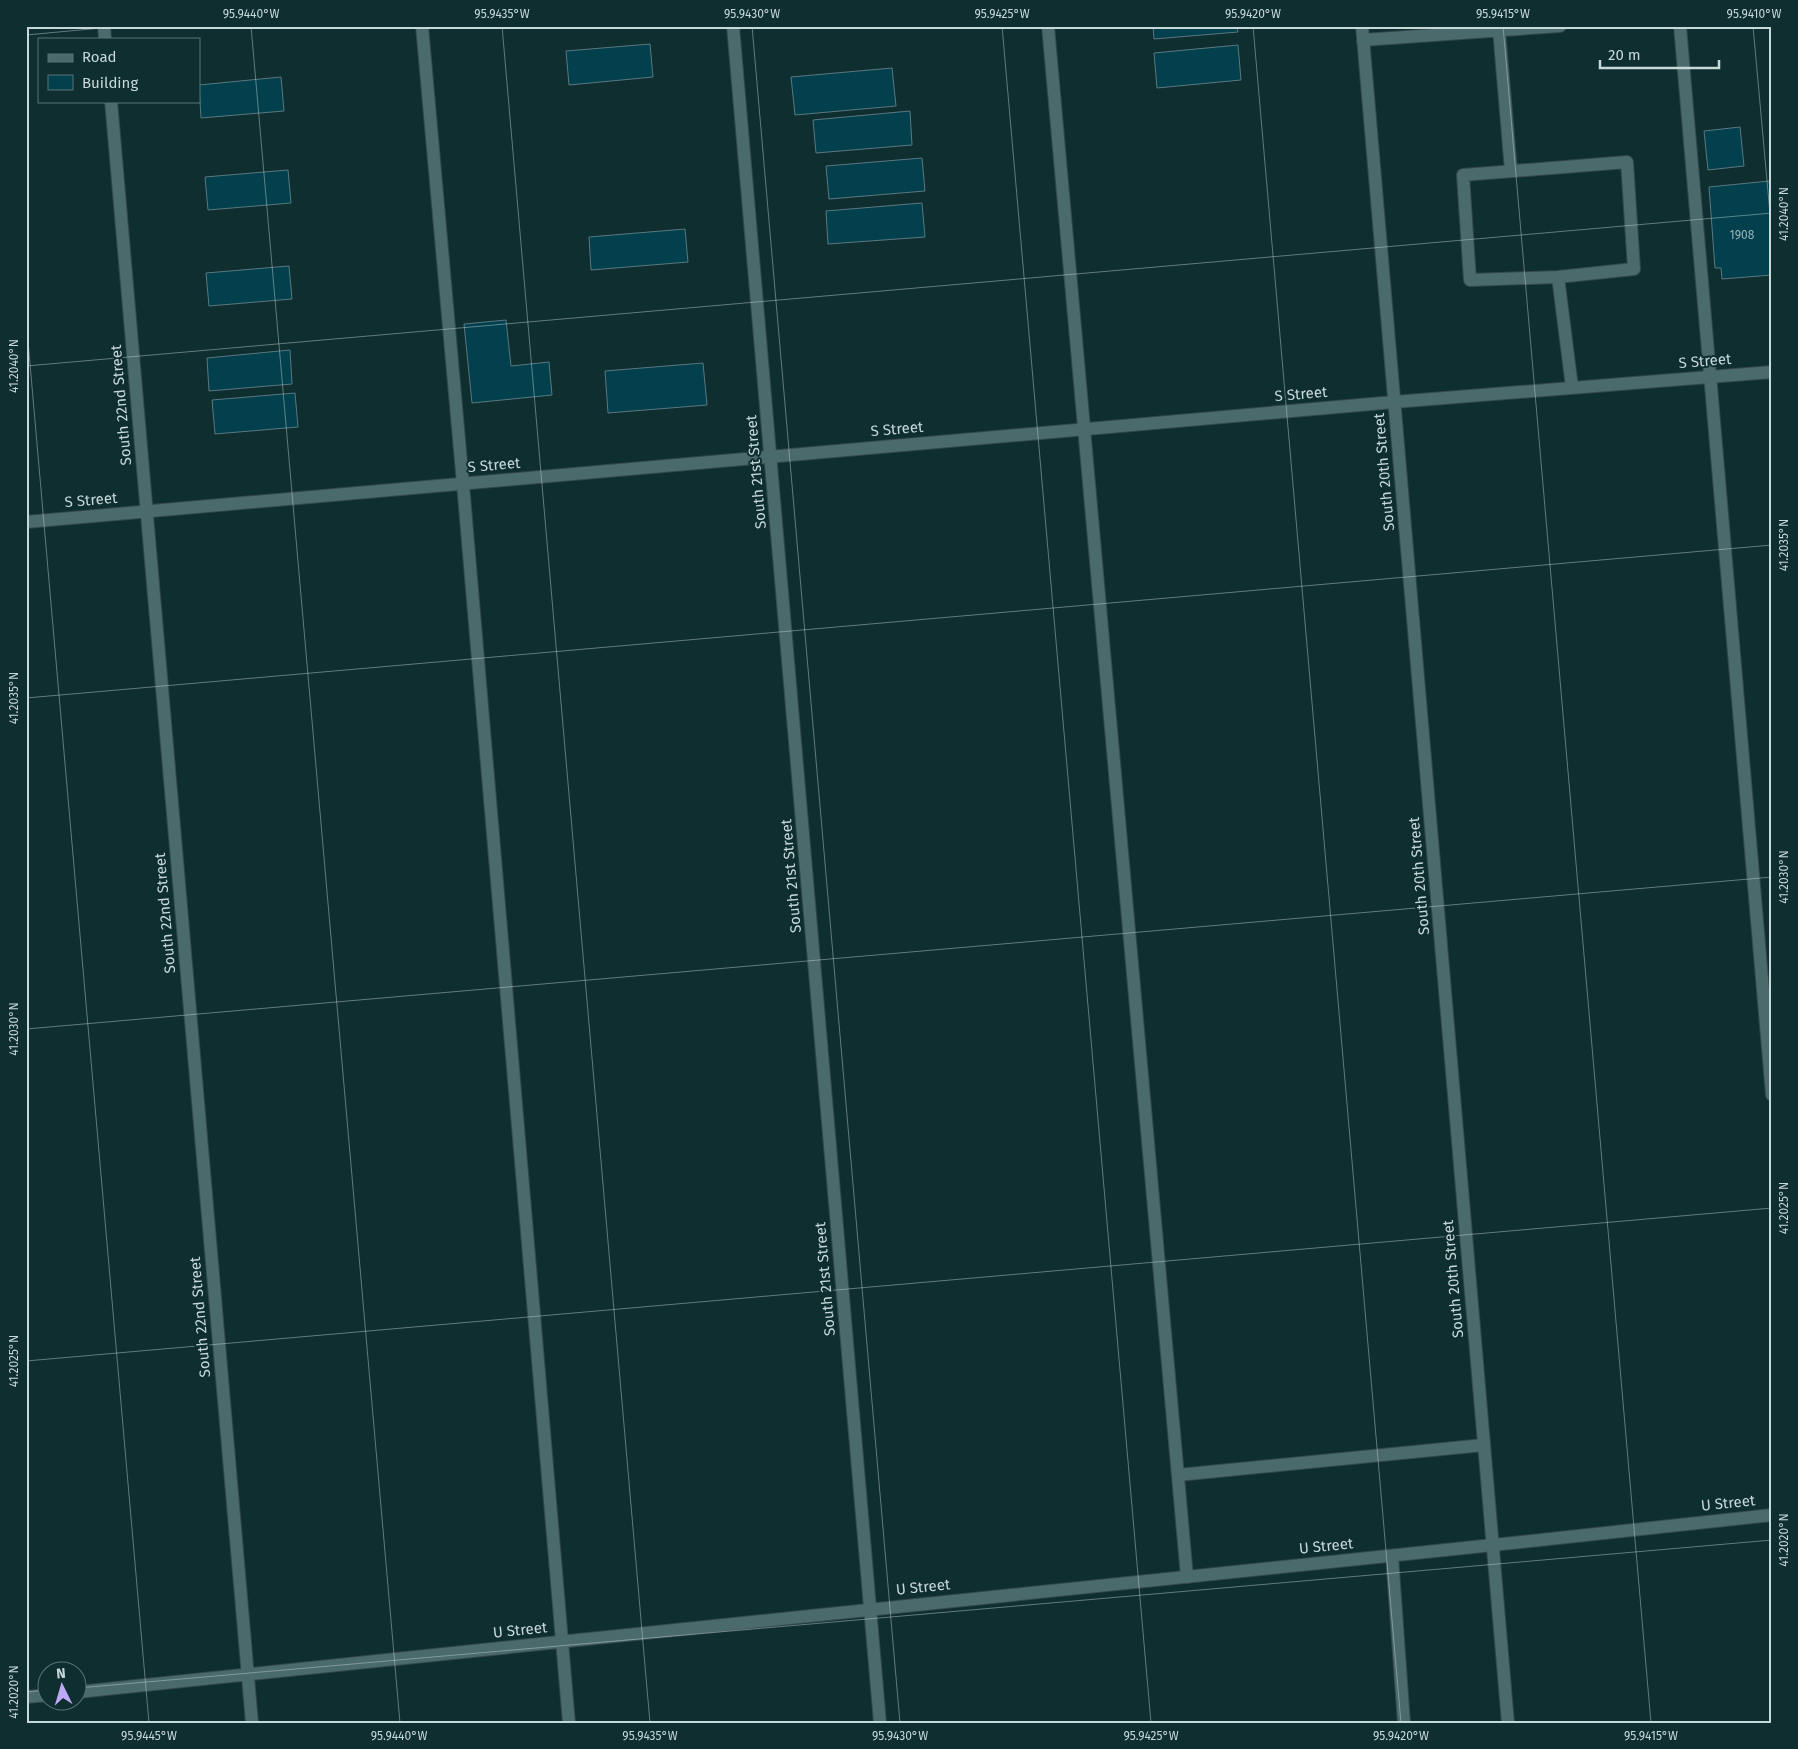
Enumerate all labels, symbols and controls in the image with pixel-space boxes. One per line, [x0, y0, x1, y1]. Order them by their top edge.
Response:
text: 95.9440°W [223, 7, 279, 21]
text: 95.9435°W [474, 7, 530, 21]
text: 95.9430°W [724, 7, 780, 21]
text: 95.9425°W [974, 7, 1030, 21]
text: 95.9420°W [1225, 7, 1281, 21]
text: 95.9415°W [1476, 7, 1530, 21]
text: 95.9410°W [1727, 7, 1782, 21]
legend [38, 38, 200, 102]
scale bar [1600, 38, 1719, 70]
text: 20 m [1608, 46, 1641, 64]
text: Road [82, 48, 117, 66]
text: Building [82, 74, 138, 92]
text: 41.2040°N [1777, 187, 1791, 241]
house number: 1908 [1730, 228, 1755, 242]
text: 41.2040°N [7, 339, 21, 393]
street label: South 22nd Street [107, 343, 135, 466]
street label: S Street [1678, 350, 1733, 372]
street label: S Street [1274, 383, 1329, 405]
street label: South 20th Street [1370, 412, 1398, 532]
street label: South 21st Street [742, 414, 770, 530]
street label: S Street [870, 418, 925, 440]
street label: S Street [467, 454, 522, 476]
street label: S Street [64, 489, 119, 511]
text: 41.2035°N [1777, 519, 1791, 571]
text: 41.2035°N [7, 672, 21, 724]
street label: South 20th Street [1405, 816, 1433, 936]
street label: South 21st Street [777, 818, 805, 934]
text: 41.2030°N [1777, 850, 1791, 904]
street label: South 22nd Street [151, 851, 179, 974]
text: 41.2030°N [7, 1002, 21, 1056]
text: 41.2025°N [1777, 1182, 1791, 1234]
street label: South 20th Street [1439, 1219, 1467, 1339]
street label: South 21st Street [811, 1221, 839, 1337]
street label: South 22nd Street [186, 1255, 214, 1378]
text: 41.2025°N [7, 1335, 21, 1387]
street label: U Street [1700, 1491, 1757, 1515]
text: 41.2020°N [1777, 1513, 1791, 1567]
street label: U Street [1298, 1534, 1355, 1558]
street label: U Street [895, 1575, 952, 1599]
street label: U Street [492, 1618, 549, 1642]
north arrow [38, 1662, 88, 1712]
text: 41.2020°N [7, 1665, 21, 1719]
text: N [56, 1665, 66, 1682]
text: 95.9445°W [121, 1729, 177, 1743]
text: 95.9440°W [371, 1729, 427, 1743]
text: 95.9435°W [622, 1729, 678, 1743]
text: 95.9430°W [872, 1729, 928, 1743]
text: 95.9425°W [1123, 1729, 1179, 1743]
text: 95.9420°W [1373, 1729, 1429, 1743]
text: 95.9415°W [1624, 1729, 1678, 1743]

